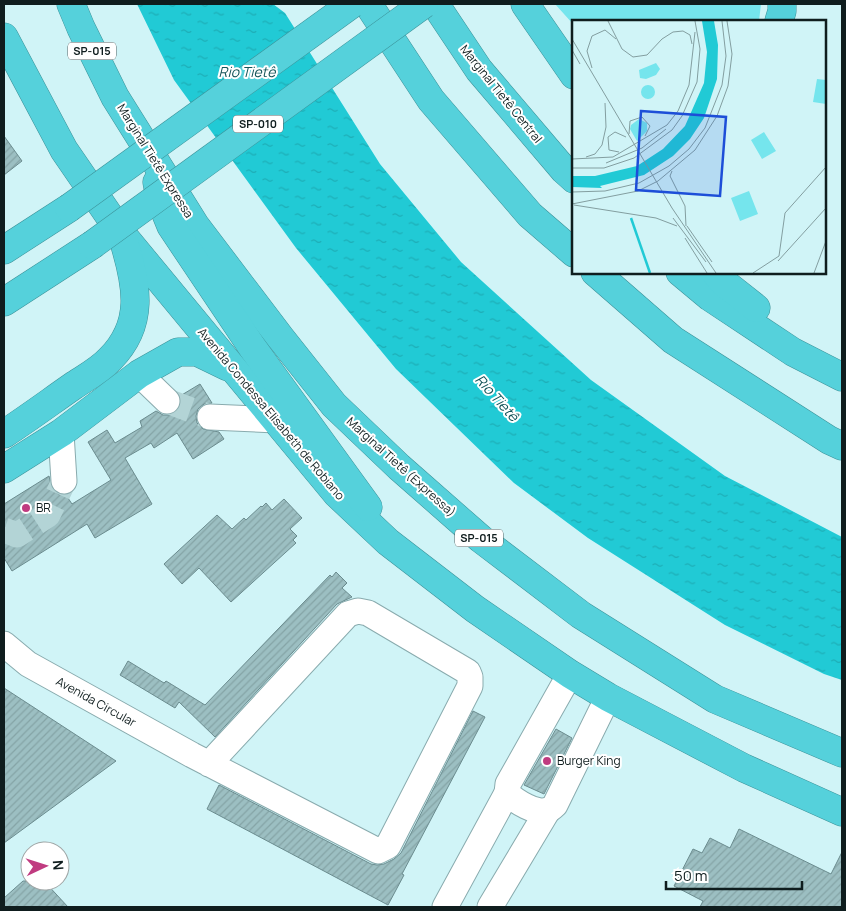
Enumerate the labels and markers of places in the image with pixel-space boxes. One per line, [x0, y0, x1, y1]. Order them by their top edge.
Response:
place label: BR [36, 499, 51, 516]
marker: BR [20, 502, 32, 514]
place label: Burger King [557, 752, 621, 769]
marker: Burger King [541, 755, 553, 767]

